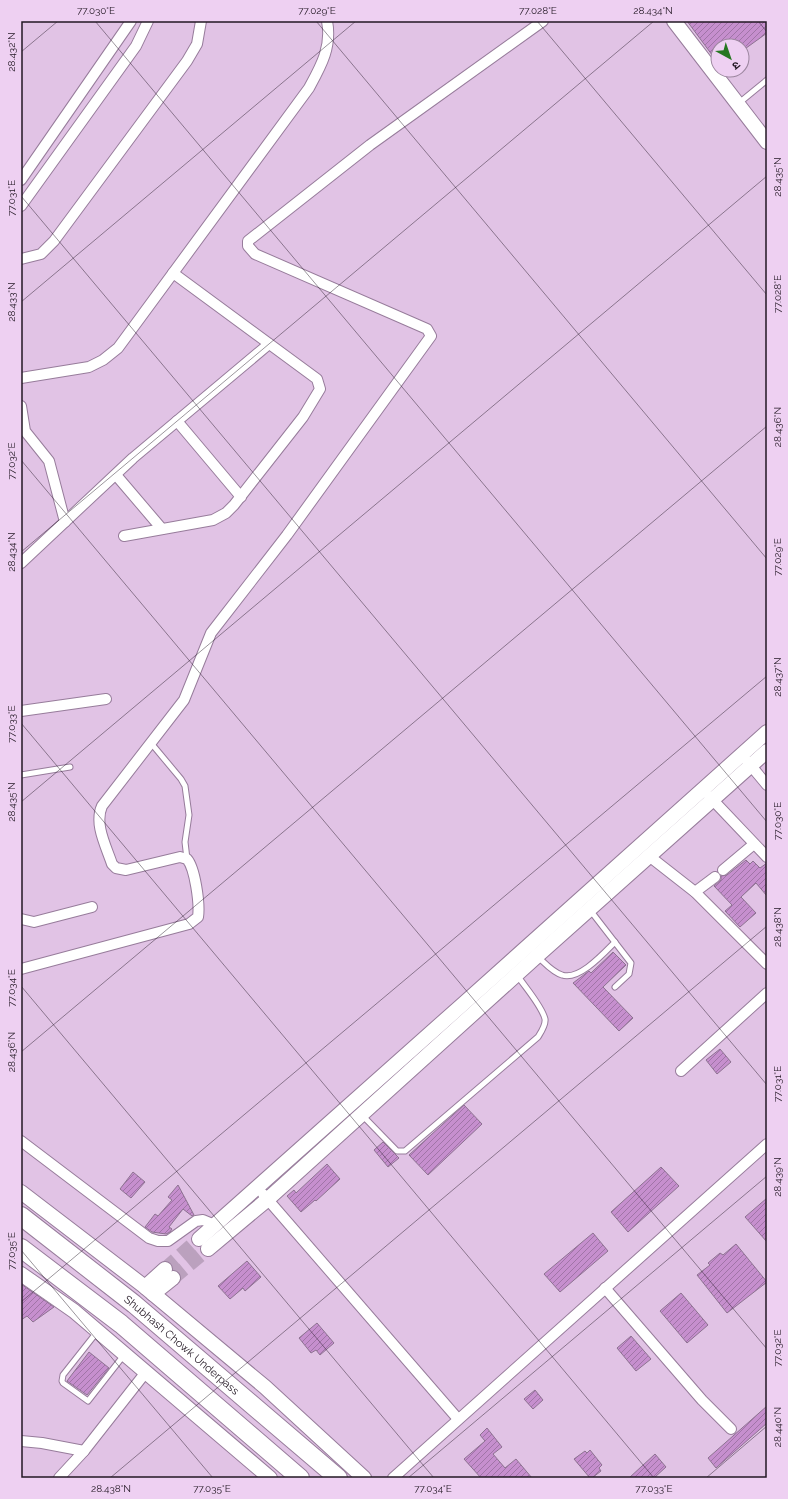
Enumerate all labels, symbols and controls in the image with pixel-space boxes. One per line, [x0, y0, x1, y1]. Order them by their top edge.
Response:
text: 77.030°E [77, 5, 115, 16]
text: 77.029°E [298, 5, 336, 16]
text: 77.028°E [519, 5, 557, 16]
text: 28.434°N [633, 5, 673, 16]
text: 28.432°N [6, 32, 17, 72]
north arrow [710, 38, 750, 78]
text: उ [729, 58, 743, 73]
text: 28.435°N [772, 157, 783, 197]
text: 77.031°E [6, 180, 17, 216]
text: 77.028°E [772, 275, 783, 313]
text: 28.433°N [6, 282, 17, 322]
text: 28.436°N [772, 407, 783, 447]
text: 77.032°E [6, 442, 17, 480]
text: 28.434°N [6, 532, 17, 572]
text: 77.029°E [772, 538, 783, 576]
text: 28.437°N [772, 657, 783, 697]
text: 77.033°E [6, 705, 17, 743]
text: 28.435°N [6, 782, 17, 822]
text: 77.030°E [772, 802, 783, 840]
text: 28.438°N [772, 907, 783, 947]
text: 77.034°E [6, 969, 17, 1007]
text: 28.436°N [6, 1032, 17, 1072]
text: 77.031°E [772, 1066, 783, 1102]
text: 28.439°N [772, 1157, 783, 1197]
text: 77.035°E [6, 1232, 17, 1270]
street label: Shubhash Chowk Underpass [122, 1292, 242, 1397]
text: 77.032°E [772, 1329, 783, 1367]
text: 28.440°N [772, 1407, 783, 1447]
text: 28.438°N [91, 1483, 131, 1494]
text: 77.035°E [193, 1483, 231, 1494]
text: 77.034°E [414, 1483, 452, 1494]
text: 77.033°E [635, 1483, 673, 1494]

